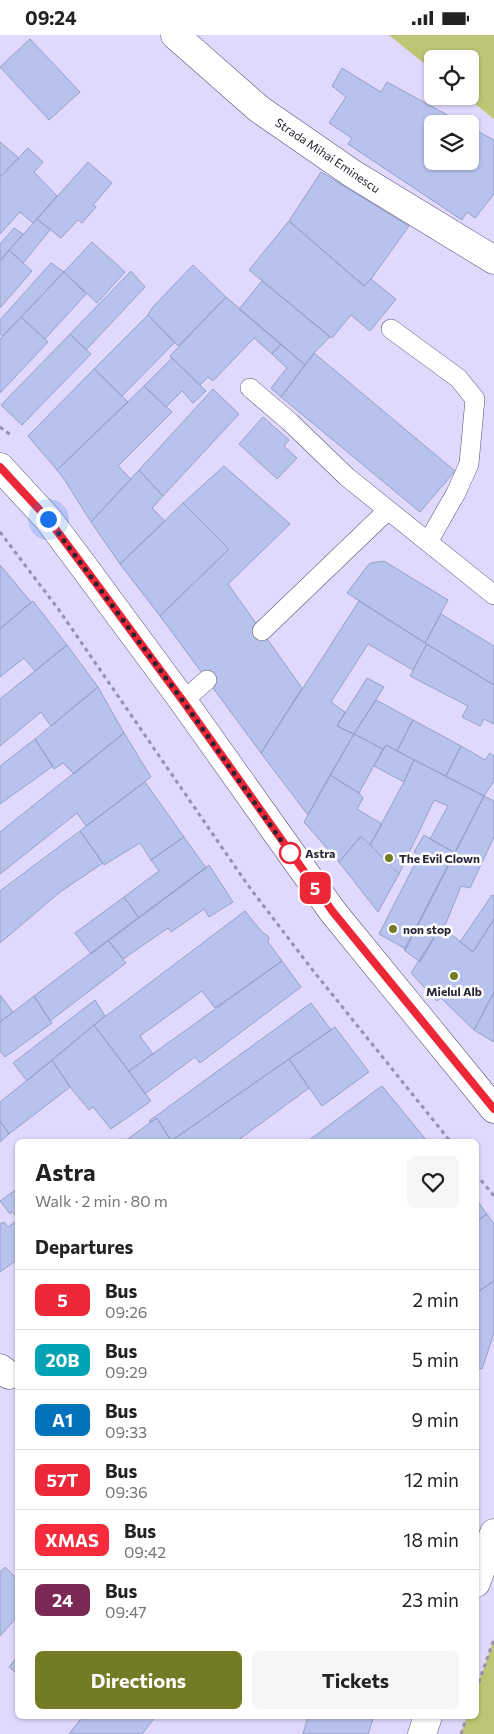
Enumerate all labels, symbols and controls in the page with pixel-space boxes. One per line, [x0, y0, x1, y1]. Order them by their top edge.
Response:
text: 09:24 [25, 6, 77, 29]
map controls [424, 50, 479, 170]
button: locate [424, 50, 479, 105]
street label: Strada Mihai Eminescu [273, 115, 383, 195]
button: layers [424, 115, 479, 170]
your location [36, 507, 61, 532]
marker: Astra [279, 842, 301, 864]
place label: Astra [305, 846, 335, 860]
place label: The Evil Clown [399, 851, 480, 865]
marker: The Evil Clown [383, 852, 395, 864]
line badge: 5 [299, 872, 331, 904]
text: 5 [310, 877, 320, 899]
place label: non stop [403, 922, 451, 936]
marker: non stop [387, 923, 399, 935]
marker: Mielul Alb [448, 970, 460, 982]
place label: Mielul Alb [426, 984, 482, 998]
button: heart [407, 1156, 459, 1208]
text: Astra [35, 1157, 96, 1186]
text: Walk · 2 min · 80 m [35, 1191, 168, 1210]
text: Departures [35, 1235, 133, 1258]
text: Bus [105, 1279, 137, 1302]
text: 2 min [412, 1288, 459, 1311]
text: 5 [57, 1289, 68, 1311]
text: 09:26 [105, 1302, 147, 1321]
text: Bus [105, 1339, 137, 1362]
text: 5 min [412, 1348, 459, 1371]
text: 20B [45, 1349, 80, 1371]
text: 09:29 [105, 1362, 147, 1381]
text: Bus [105, 1399, 137, 1422]
text: 9 min [411, 1408, 459, 1431]
text: A1 [52, 1409, 73, 1431]
text: 09:33 [105, 1422, 147, 1441]
text: Bus [105, 1459, 137, 1482]
text: 12 min [404, 1468, 459, 1491]
text: 57T [46, 1469, 79, 1491]
text: 09:36 [105, 1482, 148, 1501]
text: Bus [124, 1519, 156, 1542]
text: 18 min [403, 1528, 459, 1551]
text: XMAS [45, 1529, 99, 1551]
text: 09:42 [124, 1542, 166, 1561]
text: Bus [105, 1579, 137, 1602]
text: 23 min [402, 1588, 459, 1611]
text: 24 [52, 1589, 73, 1611]
text: 09:47 [105, 1602, 147, 1621]
button: Directions [35, 1651, 242, 1709]
button: Tickets [252, 1651, 459, 1709]

